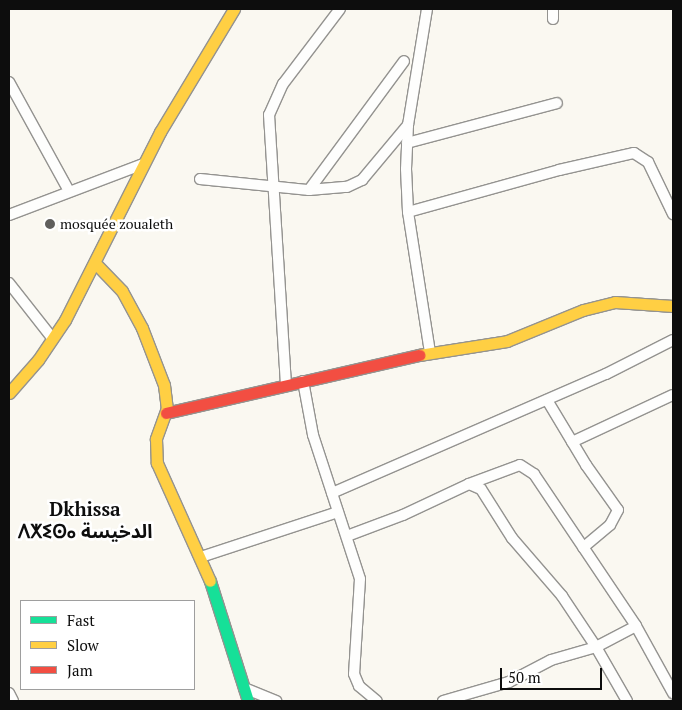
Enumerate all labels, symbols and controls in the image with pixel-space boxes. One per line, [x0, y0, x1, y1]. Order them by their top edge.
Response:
place label: mosquée zoualeth [60, 216, 173, 232]
marker: mosquée zoualeth [44, 218, 56, 230]
district label: Dkhissa ⴷⵅⵉⵙⴰ الدخيسة [18, 498, 152, 542]
legend [20, 600, 195, 690]
text: Fast [67, 610, 95, 630]
text: Slow [67, 635, 99, 655]
scale bar [502, 658, 604, 690]
text: Jam [67, 660, 93, 680]
text: 50 m [508, 667, 541, 687]

